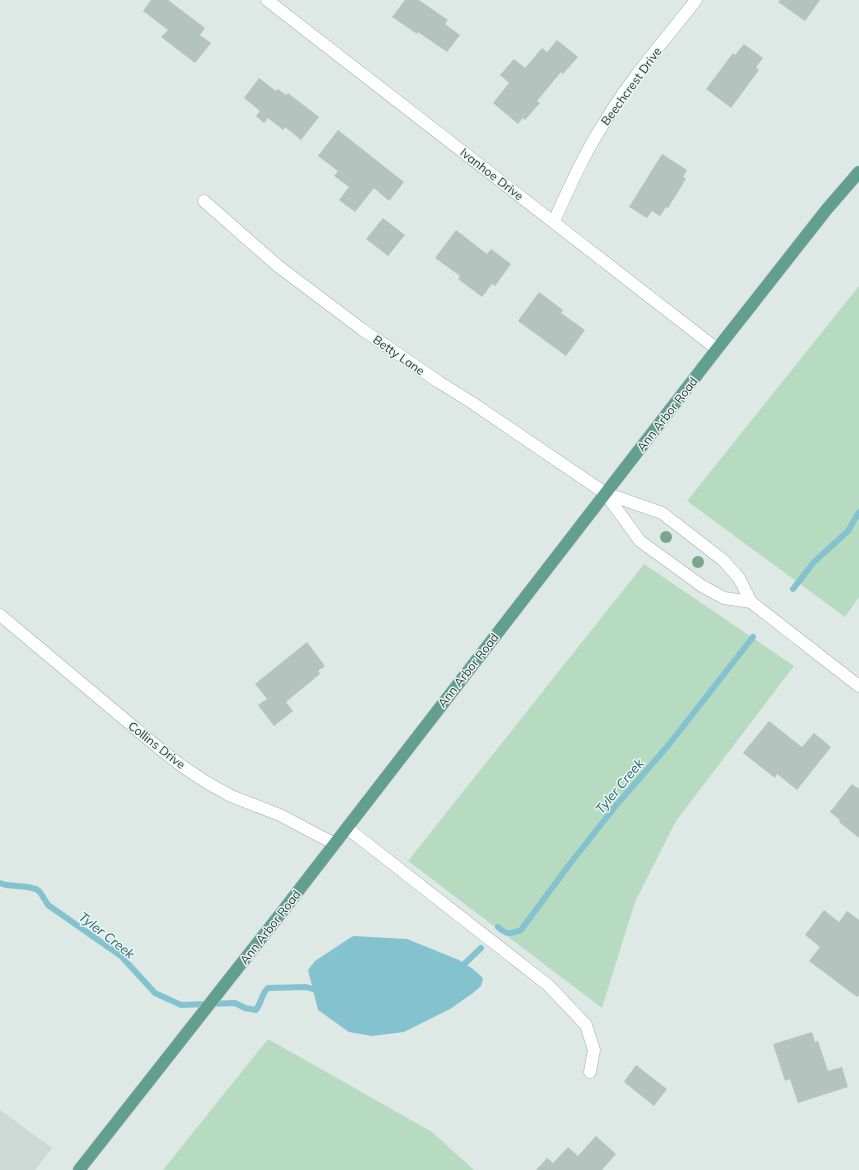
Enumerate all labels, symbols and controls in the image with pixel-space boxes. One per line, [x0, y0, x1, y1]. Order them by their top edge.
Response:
street label: Beechcrest Drive [598, 44, 664, 128]
street label: Ivanhoe Drive [457, 145, 527, 203]
street label: Betty Lane [370, 332, 428, 378]
street label: Ann Arbor Road [633, 374, 701, 454]
street label: Ann Arbor Road [434, 630, 502, 710]
street label: Collins Drive [125, 718, 189, 772]
water label: Tyler Creek [591, 755, 647, 817]
street label: Ann Arbor Road [236, 887, 304, 967]
water label: Tyler Creek [76, 908, 138, 962]

